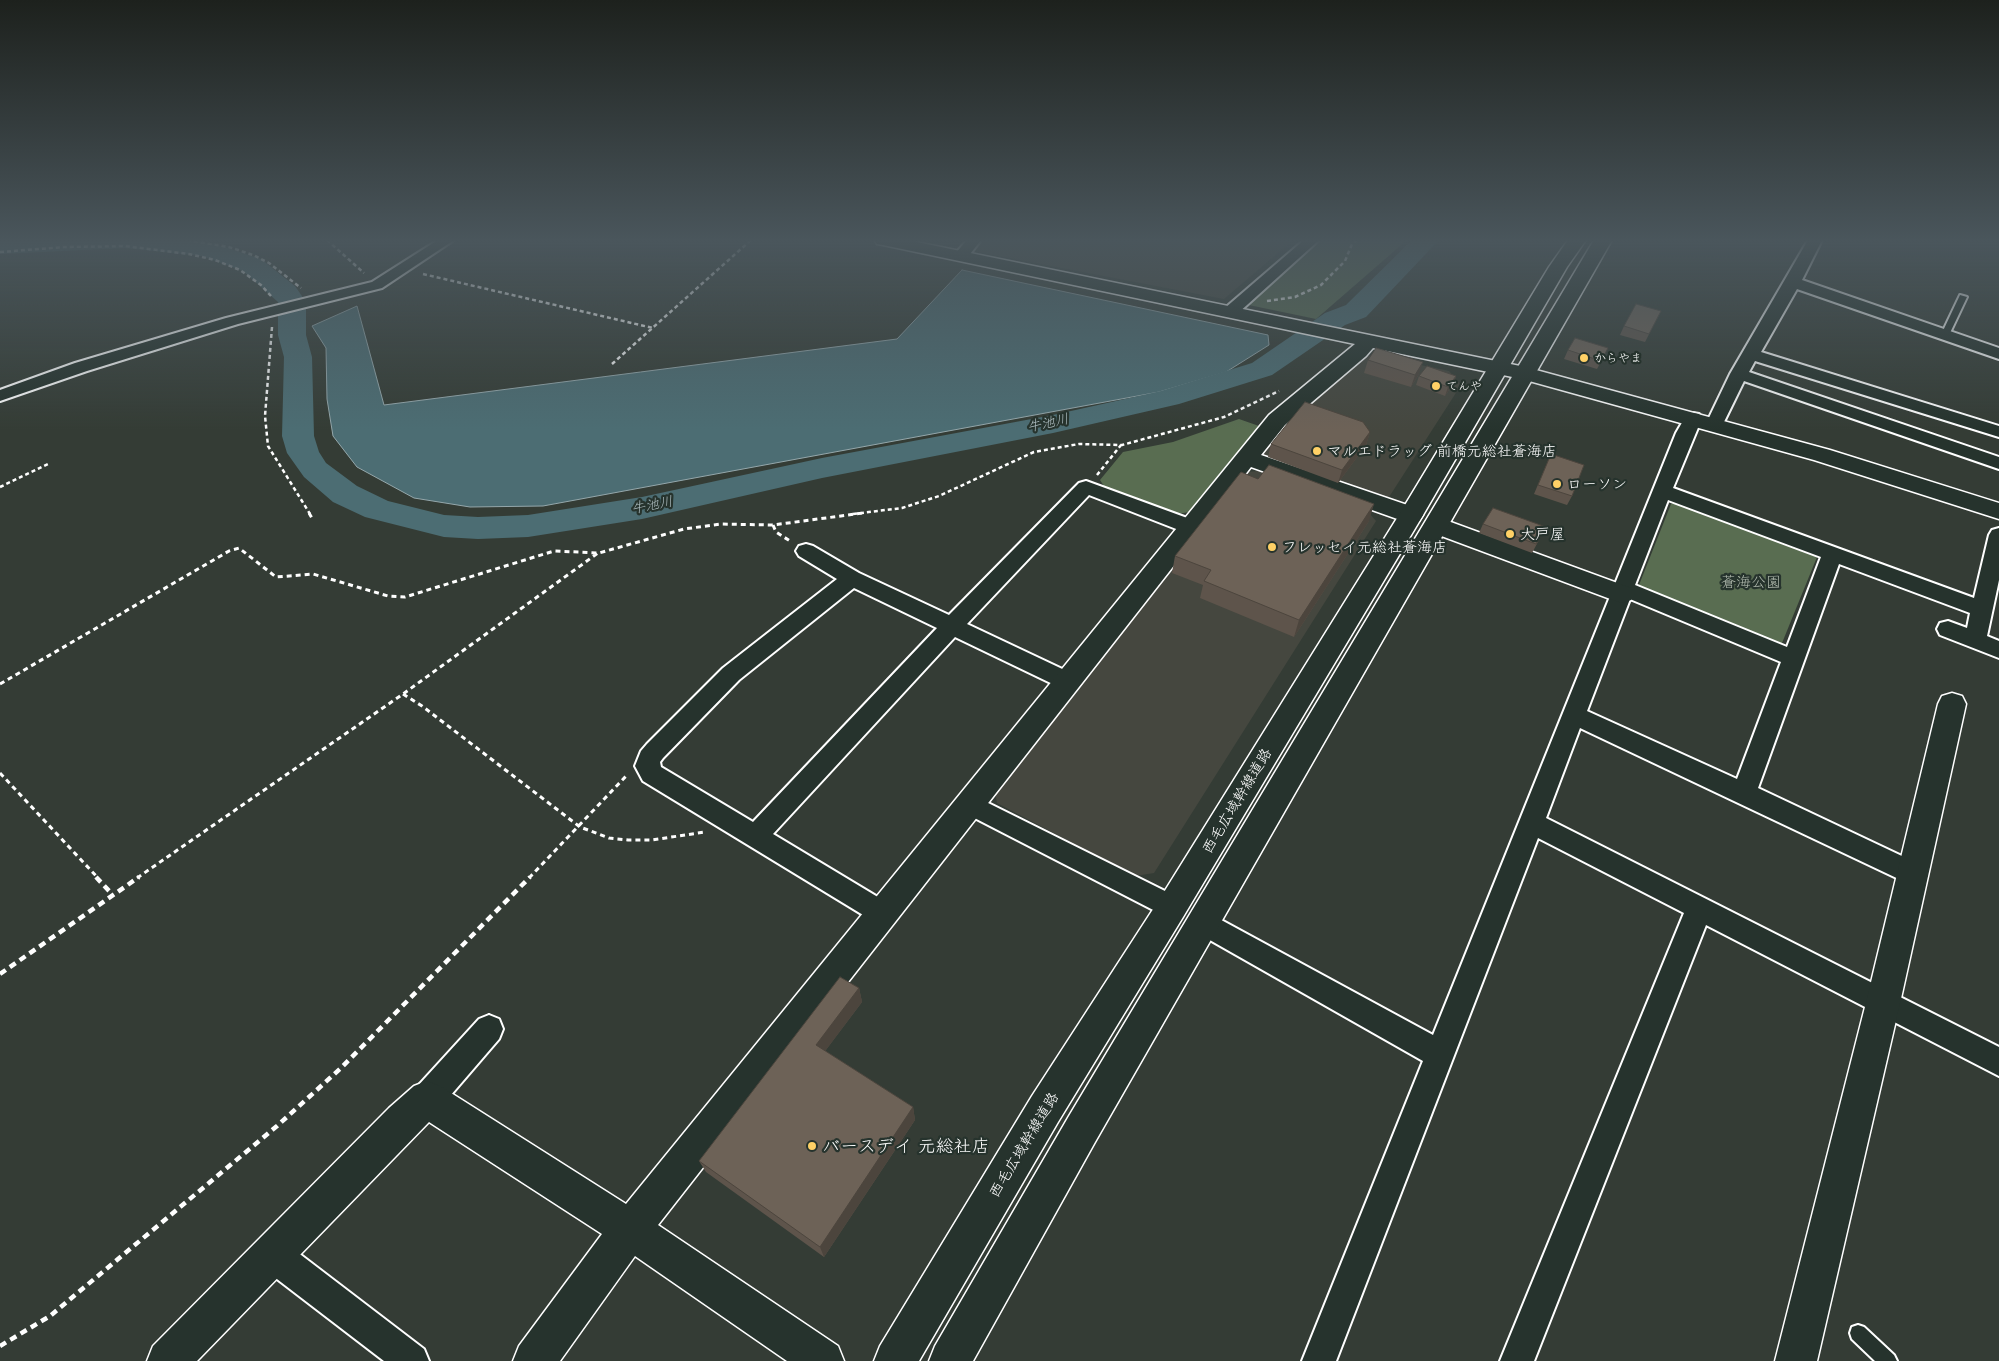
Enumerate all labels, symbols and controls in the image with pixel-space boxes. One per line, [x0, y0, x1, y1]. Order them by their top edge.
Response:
place label: からやま [1594, 351, 1642, 365]
marker: からやま [1578, 352, 1590, 364]
place label: てんや [1446, 379, 1482, 393]
marker: てんや [1430, 380, 1442, 392]
water label: 牛池川 [1026, 410, 1070, 436]
place label: マルエドラッグ 前橋元総社蒼海店 [1327, 442, 1557, 460]
marker: マルエドラッグ 前橋元総社蒼海店 [1311, 445, 1323, 457]
place label: ローソン [1567, 475, 1627, 493]
marker: ローソン [1551, 478, 1563, 490]
water label: 牛池川 [630, 493, 674, 517]
place label: 大戸屋 [1520, 525, 1565, 543]
marker: 大戸屋 [1504, 528, 1516, 540]
place label: フレッセイ元総社蒼海店 [1282, 538, 1447, 556]
marker: フレッセイ元総社蒼海店 [1266, 541, 1278, 553]
park label: 蒼海公園 [1721, 573, 1781, 591]
street label: 西毛広域幹線道路 [1198, 745, 1276, 857]
street label: 西毛広域幹線道路 [985, 1089, 1063, 1201]
place label: バースデイ 元総社店 [822, 1135, 990, 1157]
marker: バースデイ 元総社店 [806, 1140, 818, 1152]

